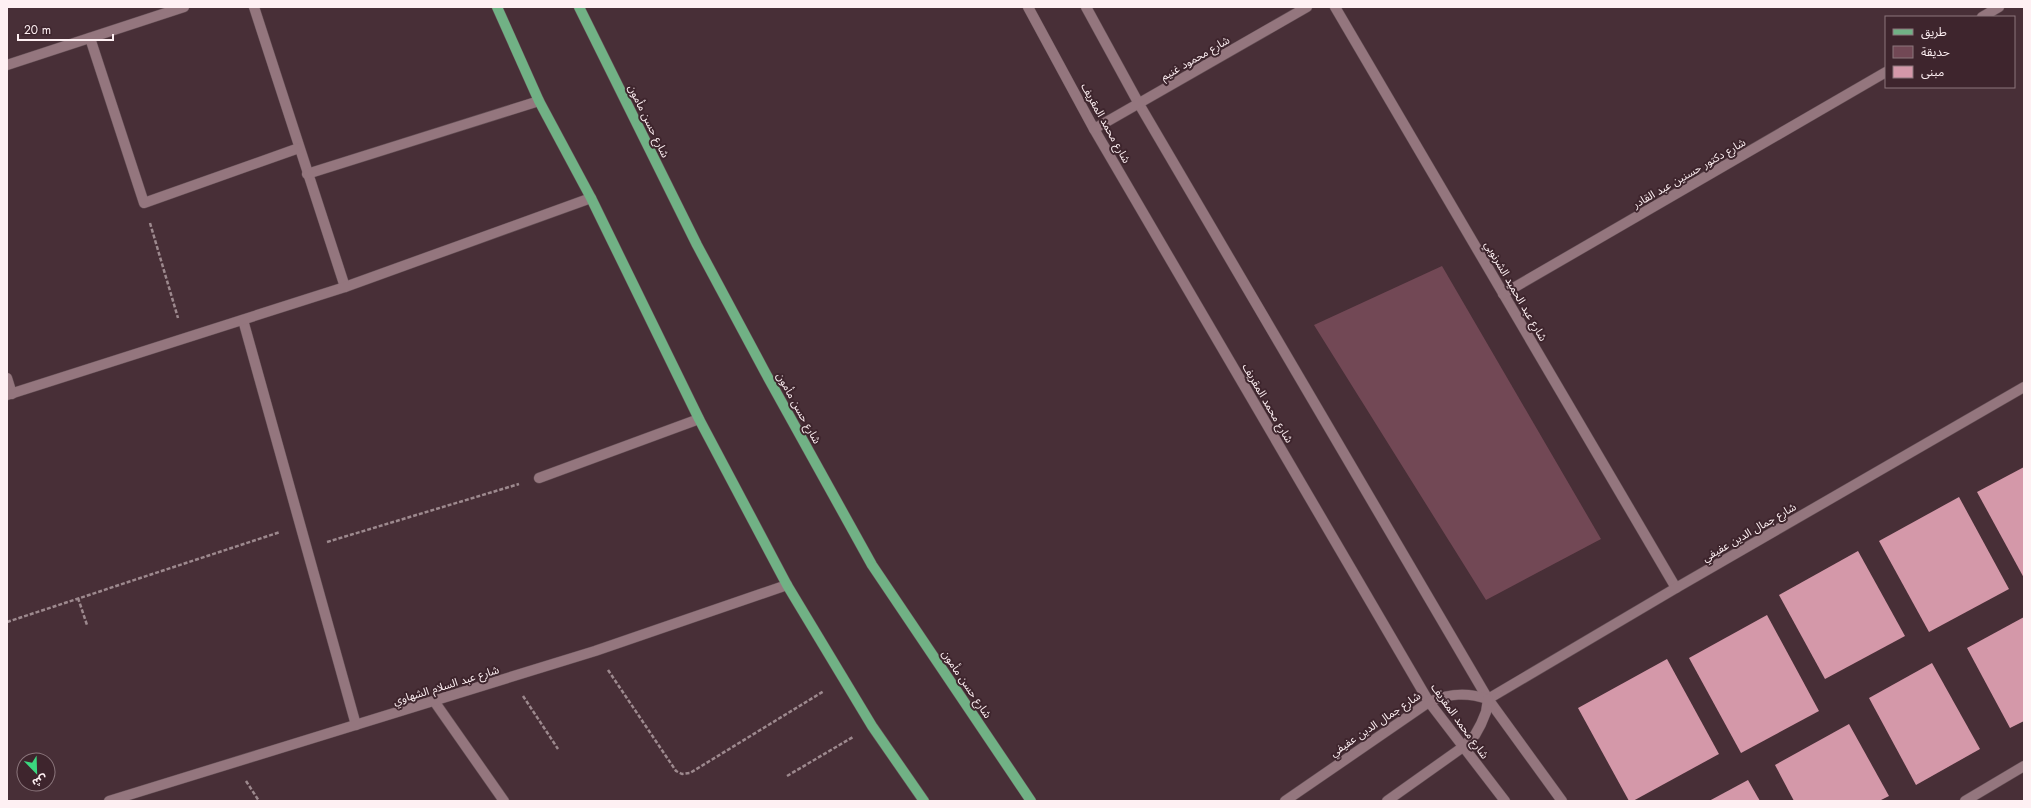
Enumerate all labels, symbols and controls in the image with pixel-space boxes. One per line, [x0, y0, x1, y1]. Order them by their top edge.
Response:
scale bar [18, 16, 113, 42]
legend [1885, 16, 2015, 88]
text: 20 m [24, 21, 51, 39]
text: طريق [1921, 23, 1947, 41]
street label: شارع محمود غنيم [1158, 32, 1233, 85]
text: حديقة [1921, 43, 1950, 61]
text: مبنى [1921, 63, 1944, 81]
street label: شارع محمد المقريف [1077, 80, 1135, 166]
street label: شارع حسن مأمون [624, 82, 674, 161]
street label: شارع دكتور حسنين عبد القادر [1629, 134, 1749, 212]
street label: شارع عبد الحميد الشرنوبي [1479, 238, 1551, 345]
street label: شارع محمد المقريف [1239, 360, 1298, 446]
street label: شارع حسن مأمون [773, 369, 825, 447]
street label: شارع جمال الدين عفيفي [1699, 498, 1800, 567]
street label: شارع حسن مأمون [938, 647, 996, 722]
street label: شارع عبد السلام الشهاوي [391, 661, 502, 710]
street label: شارع محمد المقريف [1427, 680, 1493, 762]
street label: شارع جمال الدين عفيفي [1326, 687, 1425, 762]
north arrow [16, 752, 56, 792]
text: ش [30, 771, 50, 792]

